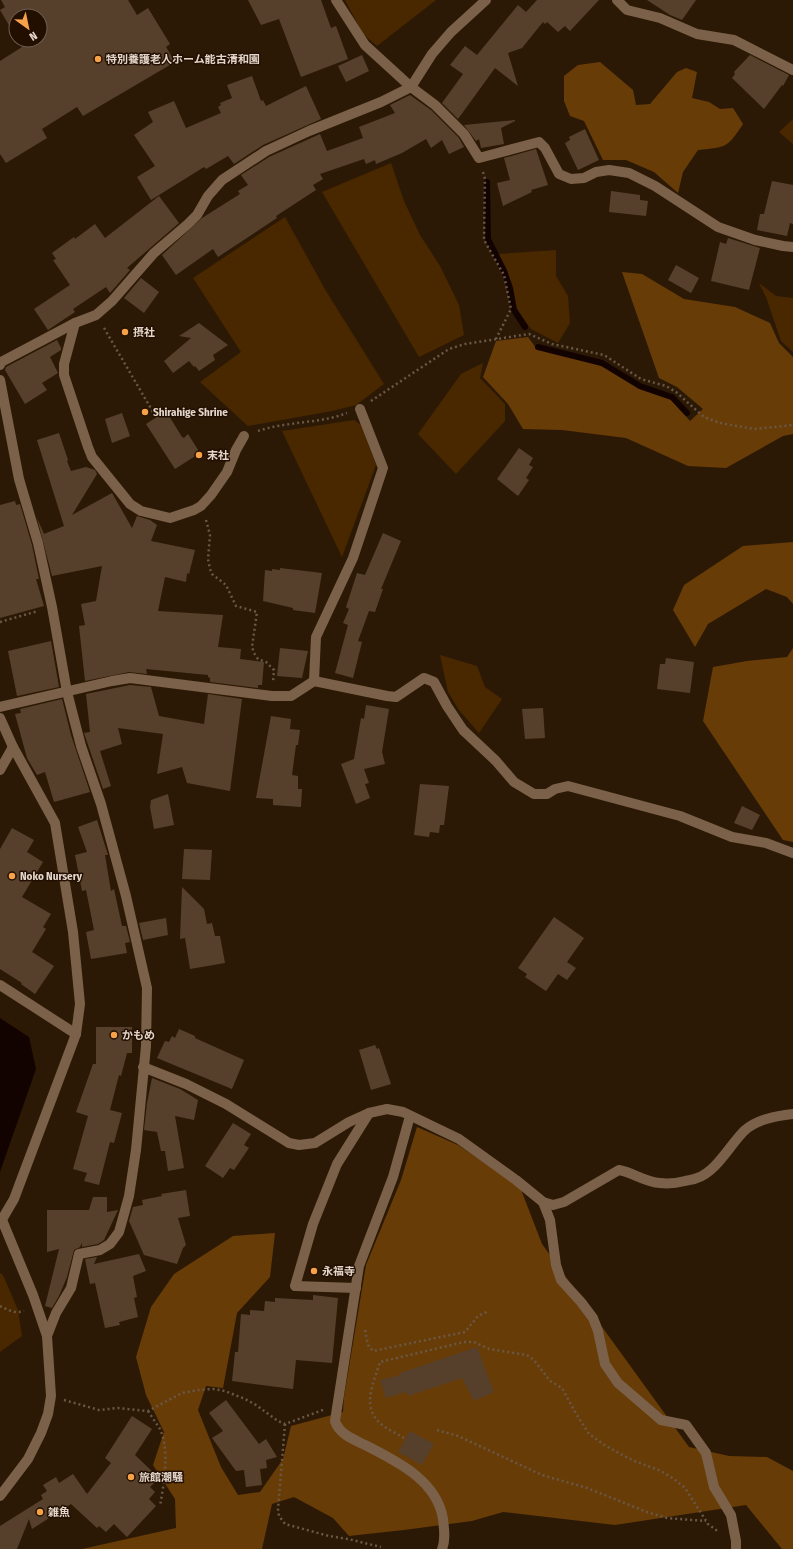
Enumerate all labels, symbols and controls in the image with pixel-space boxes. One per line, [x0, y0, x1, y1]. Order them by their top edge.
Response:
north arrow [8, 8, 48, 48]
text: N [27, 29, 39, 43]
place label: 特別養護老人ホーム能古清和園 [106, 53, 260, 66]
marker: 特別養護老人ホーム能古清和園 [93, 54, 103, 64]
place label: 摂社 [133, 326, 155, 339]
marker: 摂社 [120, 327, 130, 337]
place label: Shirahige Shrine [153, 406, 228, 419]
marker: Shirahige Shrine [140, 407, 150, 417]
place label: 末社 [207, 449, 229, 462]
marker: 末社 [194, 450, 204, 460]
place label: Noko Nursery [20, 870, 83, 883]
marker: Noko Nursery [7, 871, 17, 881]
place label: かもめ [122, 1029, 155, 1042]
marker: かもめ [109, 1030, 119, 1040]
place label: 永福寺 [322, 1265, 355, 1278]
marker: 永福寺 [309, 1266, 319, 1276]
place label: 旅館潮騒 [139, 1471, 183, 1484]
marker: 旅館潮騒 [126, 1472, 136, 1482]
place label: 雑魚 [48, 1506, 70, 1519]
marker: 雑魚 [35, 1507, 45, 1517]

